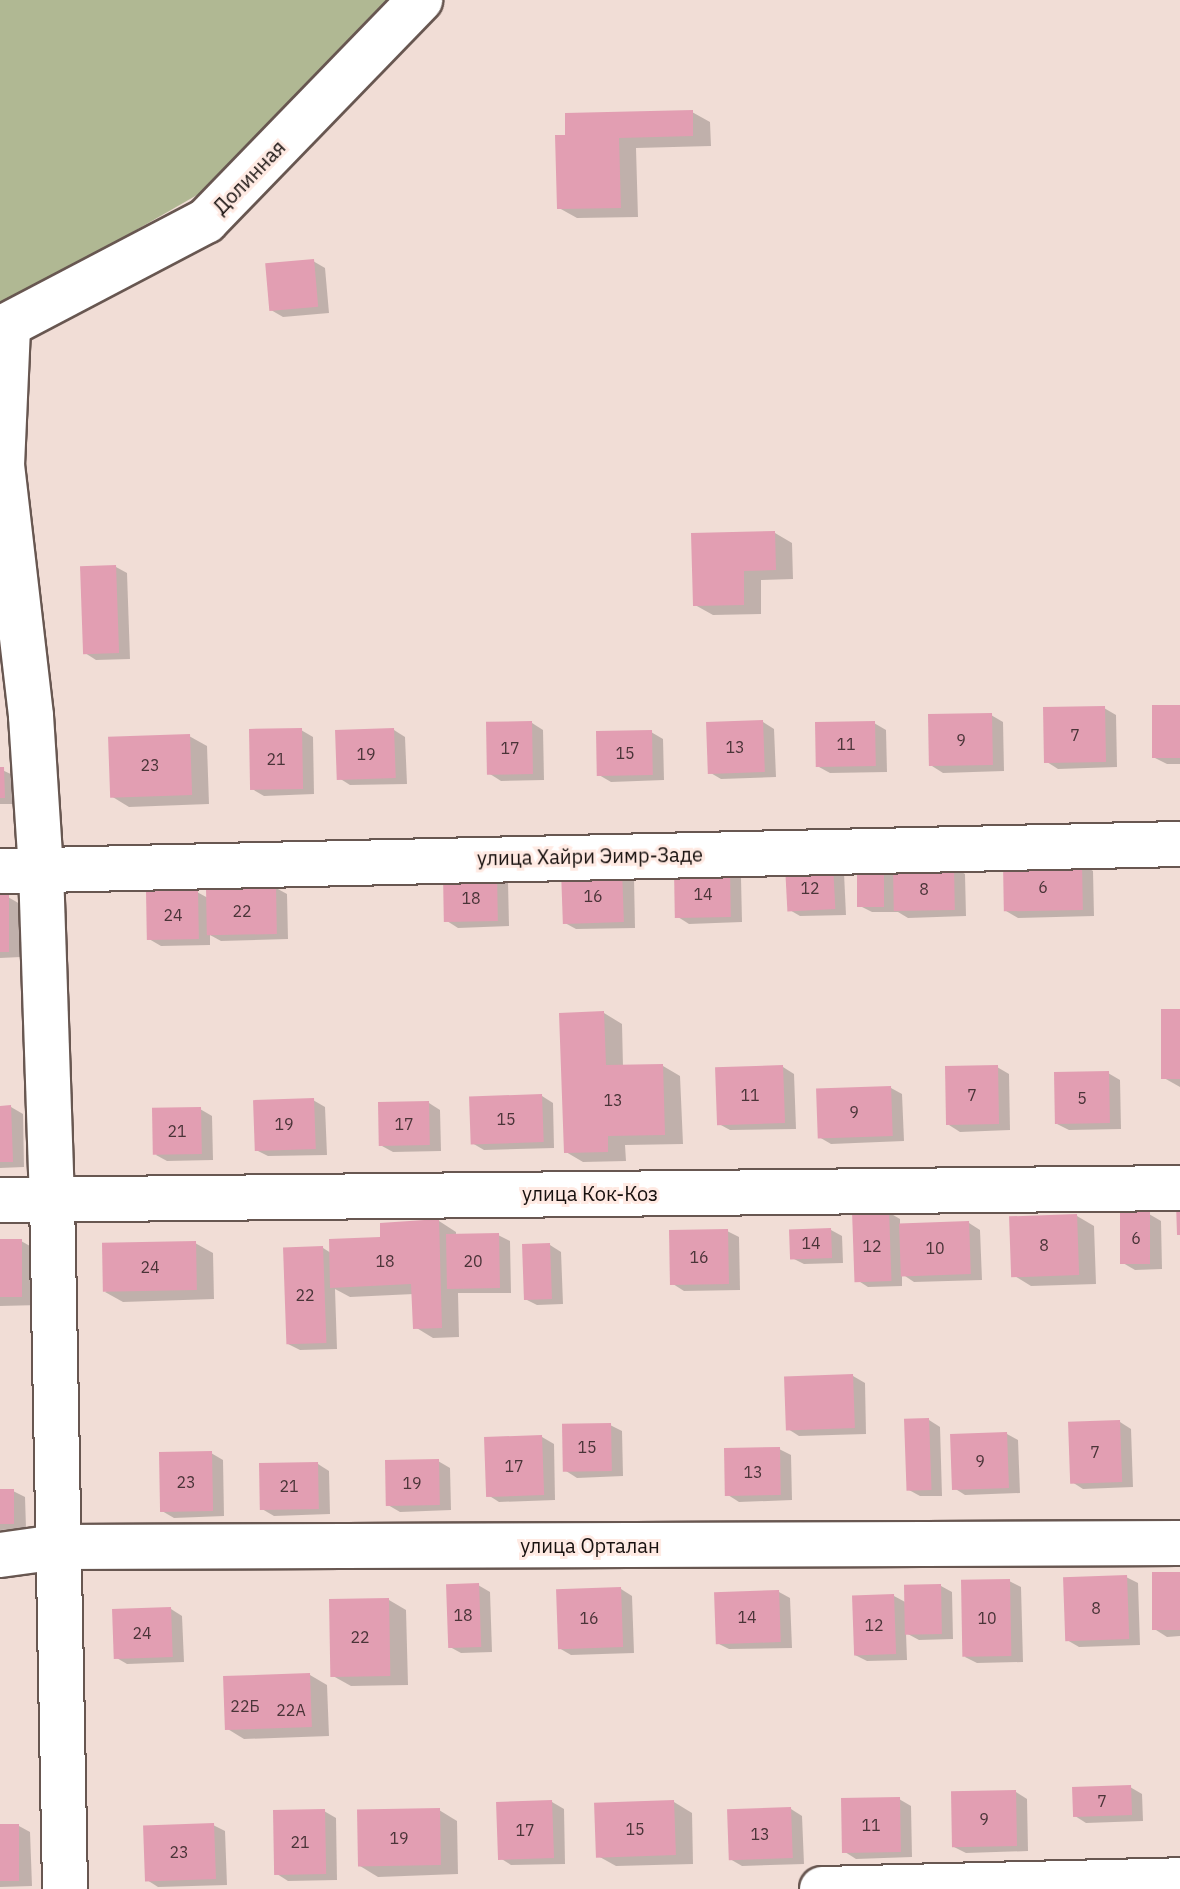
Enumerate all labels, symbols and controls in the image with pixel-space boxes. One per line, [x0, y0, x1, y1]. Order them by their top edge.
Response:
street label: Долинная [208, 135, 290, 219]
house number: 7 [1070, 725, 1080, 745]
house number: 9 [956, 730, 966, 750]
house number: 11 [836, 734, 856, 754]
house number: 13 [725, 737, 745, 757]
house number: 17 [500, 738, 520, 758]
house number: 15 [615, 743, 635, 763]
house number: 19 [356, 744, 376, 764]
house number: 21 [266, 749, 286, 769]
house number: 23 [140, 755, 160, 775]
street label: улица Хайри Эимр-Заде [477, 842, 703, 870]
house number: 6 [1038, 877, 1048, 897]
house number: 12 [800, 878, 820, 898]
house number: 8 [919, 879, 929, 899]
house number: 14 [693, 884, 713, 904]
house number: 16 [583, 886, 603, 906]
house number: 18 [461, 888, 481, 908]
house number: 22 [232, 901, 252, 921]
house number: 24 [163, 905, 183, 925]
house number: 11 [740, 1085, 760, 1105]
house number: 7 [967, 1085, 977, 1105]
house number: 5 [1077, 1088, 1087, 1108]
house number: 13 [603, 1090, 623, 1110]
house number: 9 [849, 1102, 859, 1122]
house number: 15 [496, 1109, 516, 1129]
house number: 19 [274, 1114, 294, 1134]
house number: 17 [394, 1114, 414, 1134]
house number: 21 [167, 1121, 187, 1141]
street label: улица Кок-Коз [522, 1181, 658, 1205]
house number: 6 [1131, 1228, 1141, 1248]
house number: 14 [801, 1233, 821, 1253]
house number: 8 [1039, 1235, 1049, 1255]
house number: 12 [862, 1236, 882, 1256]
house number: 10 [925, 1238, 945, 1258]
house number: 16 [689, 1247, 709, 1267]
house number: 18 [375, 1251, 395, 1271]
house number: 20 [463, 1251, 483, 1271]
house number: 24 [140, 1257, 160, 1277]
house number: 22 [295, 1285, 315, 1305]
house number: 15 [577, 1437, 597, 1457]
house number: 7 [1090, 1442, 1100, 1462]
house number: 9 [975, 1451, 985, 1471]
house number: 17 [504, 1456, 524, 1476]
house number: 13 [743, 1462, 763, 1482]
house number: 23 [176, 1472, 196, 1492]
house number: 19 [402, 1473, 422, 1493]
house number: 21 [279, 1476, 299, 1496]
street label: улица Орталан [520, 1533, 660, 1557]
house number: 8 [1091, 1598, 1101, 1618]
house number: 18 [453, 1605, 473, 1625]
house number: 14 [737, 1607, 757, 1627]
house number: 16 [579, 1608, 599, 1628]
house number: 10 [977, 1608, 997, 1628]
house number: 12 [864, 1615, 884, 1635]
house number: 24 [132, 1623, 152, 1643]
house number: 22 [350, 1627, 370, 1647]
house number: 22Б [230, 1696, 260, 1716]
house number: 22А [276, 1700, 306, 1720]
house number: 7 [1097, 1791, 1107, 1811]
house number: 9 [979, 1809, 989, 1829]
house number: 11 [861, 1815, 881, 1835]
house number: 15 [625, 1819, 645, 1839]
house number: 17 [515, 1820, 535, 1840]
house number: 13 [750, 1824, 770, 1844]
house number: 19 [389, 1828, 409, 1848]
house number: 21 [290, 1832, 310, 1852]
house number: 23 [169, 1842, 189, 1862]

